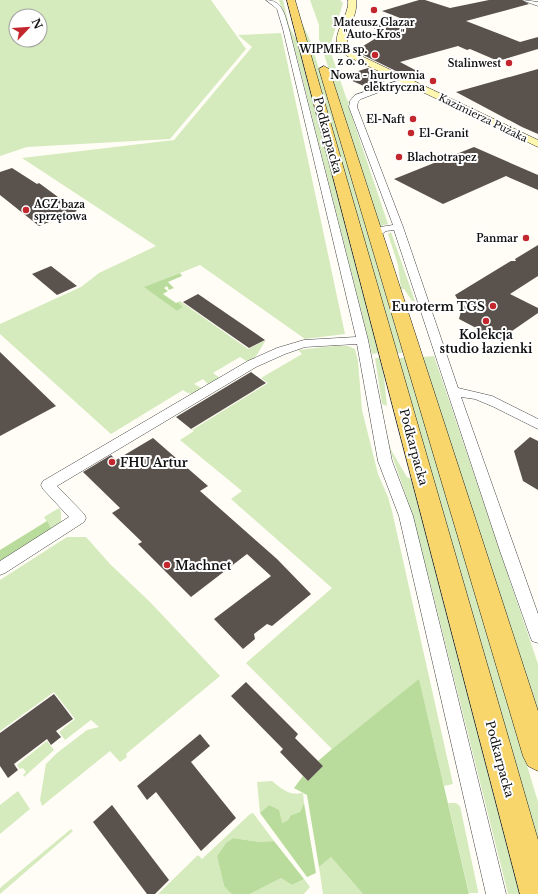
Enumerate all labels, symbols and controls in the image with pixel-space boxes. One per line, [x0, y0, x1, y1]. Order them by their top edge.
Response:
marker: Mateusz Glazar "Auto-Kros" [369, 5, 379, 15]
north arrow [8, 8, 48, 48]
text: N [29, 16, 46, 32]
place label: Mateusz Glazar "Auto-Kros" [333, 16, 415, 41]
place label: WIPMEB sp. z o. o. [298, 43, 367, 68]
marker: WIPMEB sp. z o. o. [370, 50, 380, 60]
place label: Stalinwest [448, 57, 501, 70]
marker: Stalinwest [504, 58, 514, 68]
place label: Nowa - hurtownia elektryczna [330, 69, 425, 94]
marker: Nowa - hurtownia elektryczna [428, 76, 438, 86]
street label: Kazimierza Pużaka [436, 91, 530, 145]
street label: Podkarpacka [311, 95, 346, 175]
place label: El-Naft [366, 113, 405, 126]
marker: El-Naft [408, 114, 418, 124]
place label: El-Granit [419, 127, 469, 140]
marker: El-Granit [406, 128, 416, 138]
place label: Blachotrapez [407, 151, 477, 164]
marker: Blachotrapez [394, 152, 404, 162]
place label: AGZ baza sprzętowa [33, 198, 87, 223]
marker: AGZ baza sprzętowa [21, 205, 31, 215]
place label: Panmar [476, 232, 518, 245]
marker: Panmar [521, 233, 531, 243]
place label: Euroterm TGS [391, 299, 485, 314]
marker: Euroterm TGS [488, 301, 498, 311]
marker: Kolekcja studio łazienki [481, 316, 491, 326]
place label: Kolekcja studio łazienki [440, 327, 533, 356]
street label: Podkarpacka [397, 407, 432, 487]
place label: FHU Artur [120, 455, 188, 470]
marker: FHU Artur [107, 457, 117, 467]
place label: Machnet [175, 558, 232, 573]
marker: Machnet [162, 560, 172, 570]
street label: Podkarpacka [483, 719, 518, 799]

